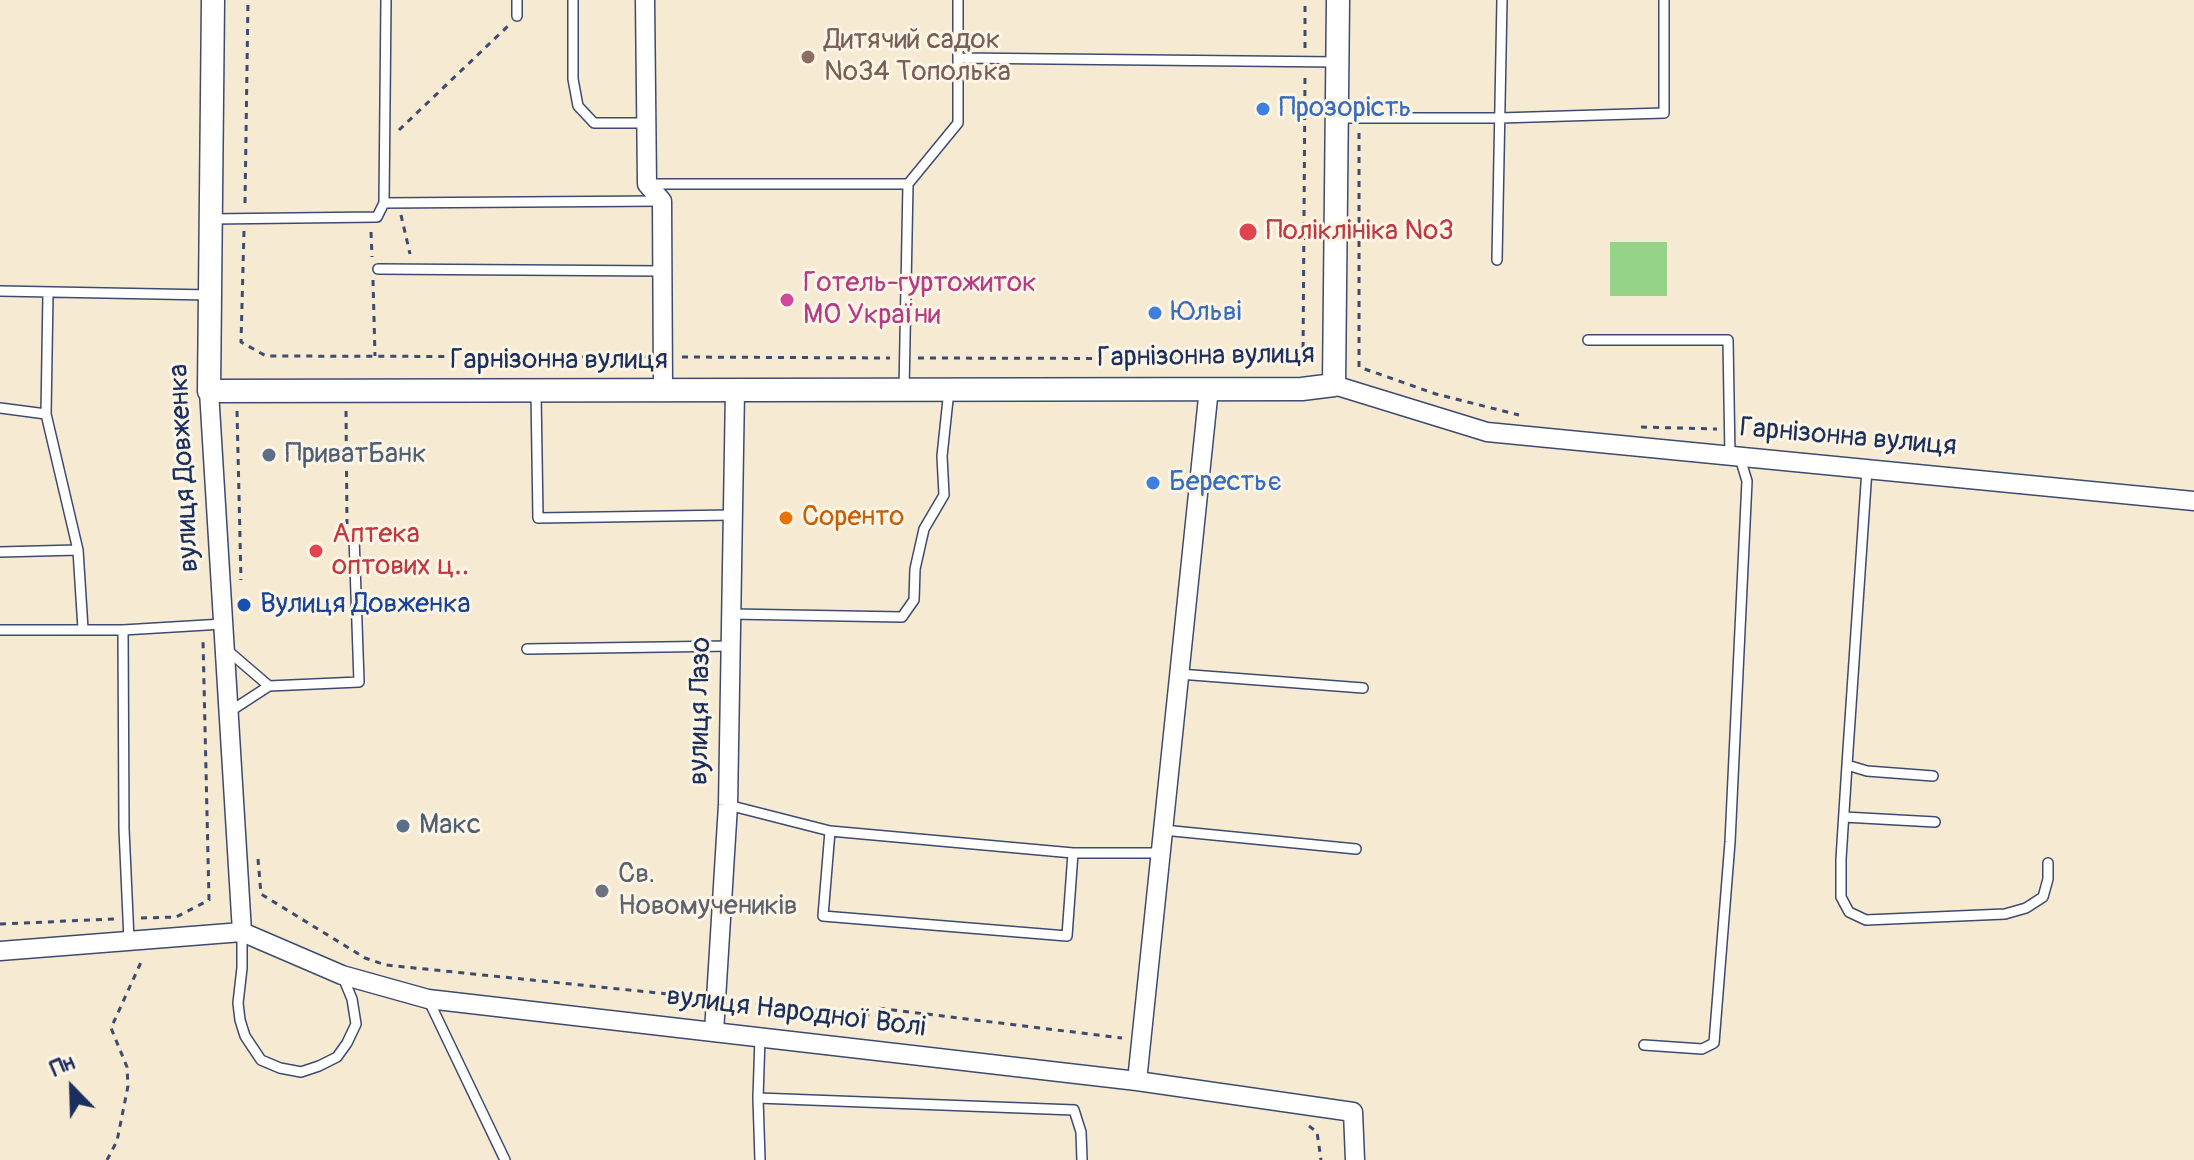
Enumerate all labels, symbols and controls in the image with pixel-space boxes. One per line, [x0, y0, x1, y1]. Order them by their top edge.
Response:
place label: Дитячий садок №34 Тополька [824, 24, 1011, 90]
marker: Дитячий садок №34 Тополька [799, 48, 817, 66]
place label: Прозорість [1279, 92, 1411, 126]
marker: Прозорість [1254, 100, 1272, 118]
place label: Поліклініка №3 [1266, 215, 1454, 249]
marker: Поліклініка №3 [1237, 221, 1259, 243]
place label: Готель-гуртожиток МО України [803, 267, 1036, 333]
marker: Готель-гуртожиток МО України [778, 291, 796, 309]
place label: Юльві [1171, 296, 1241, 330]
marker: Юльві [1146, 304, 1164, 322]
street label: Гарнізонна вулиця [1097, 338, 1315, 376]
street label: Гарнізонна вулиця [450, 344, 668, 378]
street label: вулиця Довженка [163, 363, 207, 573]
street label: Гарнізонна вулиця [1738, 412, 1958, 464]
place label: ПриватБанк [285, 438, 427, 472]
marker: ПриватБанк [260, 446, 278, 464]
place label: Берестьє [1169, 466, 1282, 500]
marker: Берестьє [1144, 474, 1162, 492]
place label: Соренто [802, 501, 904, 535]
marker: Соренто [777, 509, 795, 527]
place label: Аптека оптових ц‥ [332, 518, 469, 584]
marker: Аптека оптових ц‥ [307, 542, 325, 560]
place label: Вулиця Довженка [260, 588, 471, 622]
marker: Вулиця Довженка [235, 596, 253, 614]
street label: вулиця Лазо [683, 637, 719, 785]
place label: Макс [419, 809, 481, 843]
marker: Макс [394, 817, 412, 835]
place label: Св. Новомучеників [618, 858, 798, 924]
marker: Св. Новомучеників [593, 882, 611, 900]
street label: вулиця Народної Волі [665, 980, 927, 1046]
north arrow [32, 1048, 112, 1128]
text: Пн [46, 1048, 79, 1084]

